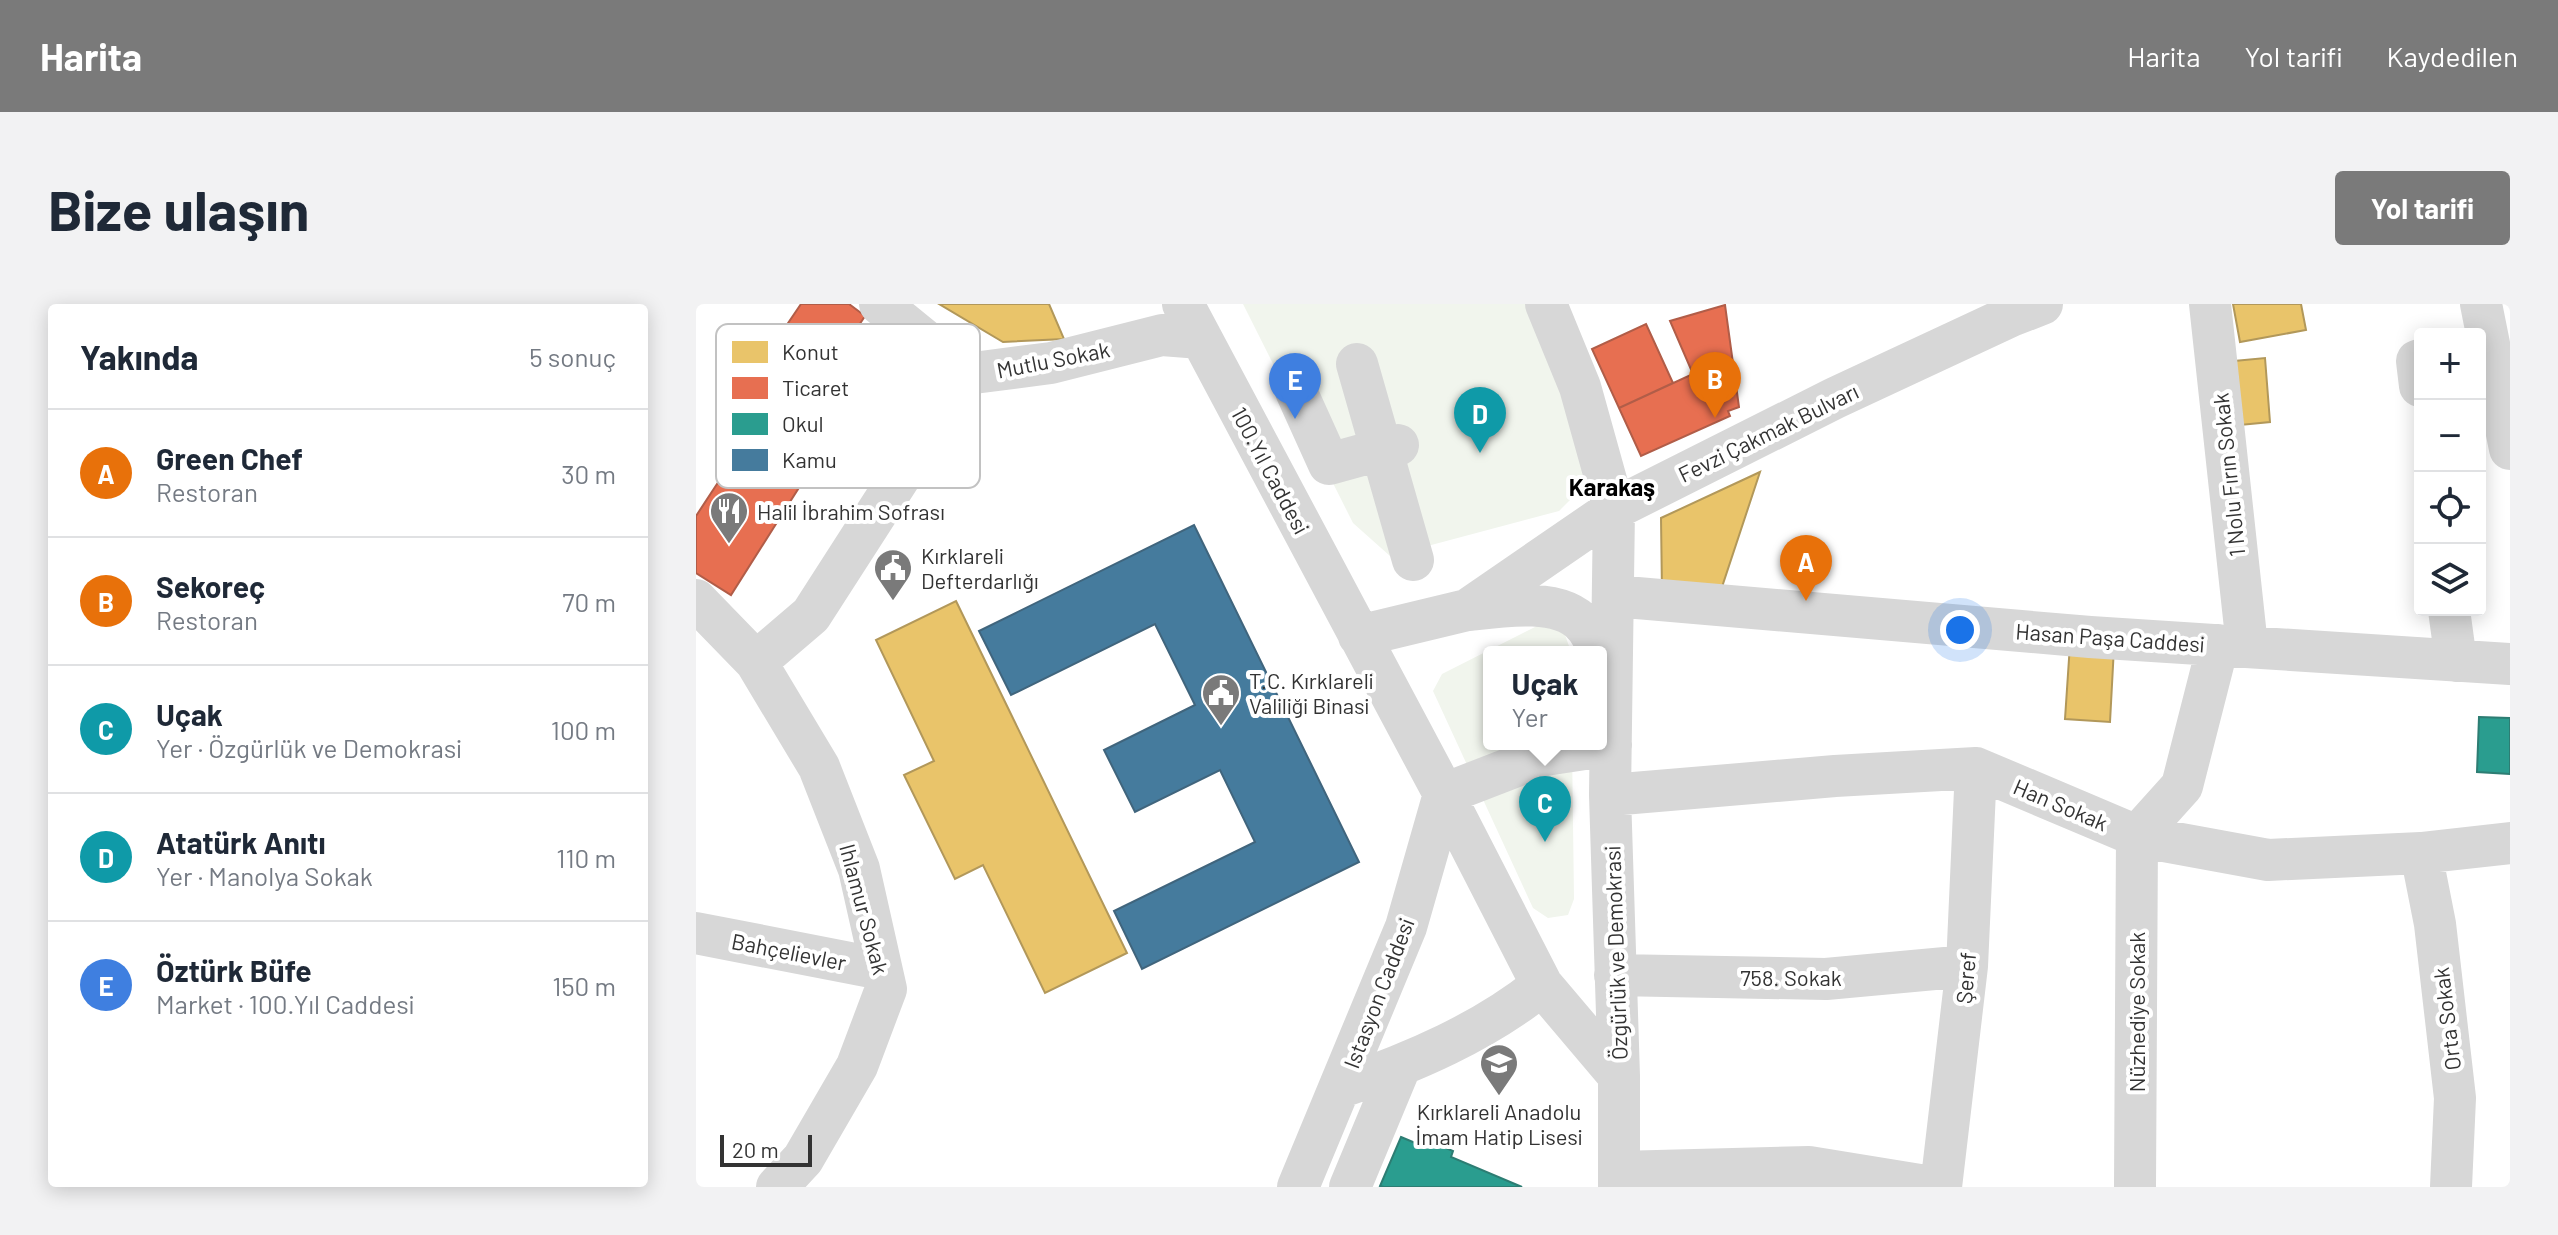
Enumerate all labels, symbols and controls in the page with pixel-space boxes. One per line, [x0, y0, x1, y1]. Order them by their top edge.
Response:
text: Harita [40, 33, 142, 79]
text: Harita [2127, 39, 2200, 73]
text: Yol tarifi [2244, 39, 2342, 73]
text: Kaydedilen [2386, 39, 2518, 73]
button: Yol tarifi [2335, 171, 2510, 245]
text: Bize ulaşın [48, 175, 309, 242]
legend [716, 324, 980, 488]
map controls [2414, 328, 2486, 616]
button: + [2414, 328, 2486, 400]
street label: Mutlu Sokak [994, 335, 1112, 383]
text: Yakında [80, 336, 199, 377]
text: Konut [782, 338, 839, 364]
text: 5 sonuç [529, 341, 616, 372]
pin: B [1689, 352, 1741, 418]
pin: E [1269, 353, 1321, 419]
text: Ticaret [782, 374, 849, 400]
street label: Fevzi Çakmak Bulvarı [1673, 377, 1863, 487]
pin: D [1454, 387, 1506, 453]
street label: 1 Nolu Fırın Sokak [2206, 392, 2250, 558]
button: − [2414, 400, 2486, 472]
street label: 100.Yıl Caddesi [1227, 402, 1315, 538]
text: Okul [782, 410, 824, 436]
text: Green Chef [156, 440, 303, 476]
text: Kamu [782, 446, 837, 472]
text: A [97, 458, 115, 489]
text: 30 m [561, 458, 616, 489]
district label: Karakaş [1569, 472, 1655, 501]
button: locate [2414, 472, 2486, 544]
text: Restoran [156, 476, 258, 507]
restaurant icon: Halil İbrahim Sofrası [708, 490, 750, 545]
place label: Halil İbrahim Sofrası [757, 498, 945, 524]
pin: A [1780, 535, 1832, 601]
place label: Kırklareli Defterdarlığı [921, 542, 1039, 593]
button: layers [2414, 544, 2486, 616]
public building icon: Kırklareli Defterdarlığı [872, 547, 914, 602]
text: Sekoreç [156, 568, 265, 604]
text: B [98, 586, 114, 617]
text: 70 m [562, 586, 616, 617]
text: Restoran [156, 604, 258, 635]
your location [1940, 610, 1980, 650]
street label: Hasan Paşa Caddesi [2015, 617, 2205, 657]
popup [1483, 646, 1607, 750]
text: Uçak [1512, 665, 1578, 701]
place label: T.C. Kırklareli Valiliği Binasi [1249, 667, 1373, 718]
public building icon: T.C. Kırklareli Valiliği Binasi [1200, 672, 1242, 727]
text: Uçak [156, 696, 223, 732]
text: Yer [1512, 701, 1548, 732]
text: C [98, 714, 114, 745]
text: 100 m [551, 714, 616, 745]
text: Yer · Özgürlük ve Demokrasi [156, 732, 462, 763]
street label: Han Sokak [2010, 773, 2112, 835]
pin: C [1519, 776, 1571, 842]
text: Atatürk Anıtı [156, 824, 326, 860]
street label: Ihlamur Sokak [835, 841, 895, 977]
text: D [98, 842, 114, 873]
text: 110 m [556, 842, 616, 873]
street label: Özgürlük ve Demokrasi [1598, 845, 1632, 1061]
text: Yer · Manolya Sokak [156, 860, 373, 891]
street label: Istasyon Caddesi [1337, 914, 1419, 1072]
street label: Bahçelievler [730, 927, 848, 975]
street label: Nüzhediye Sokak [2123, 932, 2149, 1092]
street label: Şeref [1950, 951, 1980, 1005]
text: Öztürk Büfe [156, 952, 312, 988]
street label: 758. Sokak [1740, 964, 1842, 990]
street label: Orta Sokak [2427, 966, 2465, 1072]
text: E [98, 970, 114, 1001]
text: 150 m [552, 970, 616, 1001]
text: Market · 100.Yıl Caddesi [156, 988, 414, 1019]
school or university icon: Kırklareli Anadolu İmam Hatip Lisesi [1478, 1042, 1520, 1097]
place label: Kırklareli Anadolu İmam Hatip Lisesi [1415, 1098, 1583, 1149]
scale bar [720, 1131, 812, 1167]
text: 20 m [732, 1136, 779, 1162]

